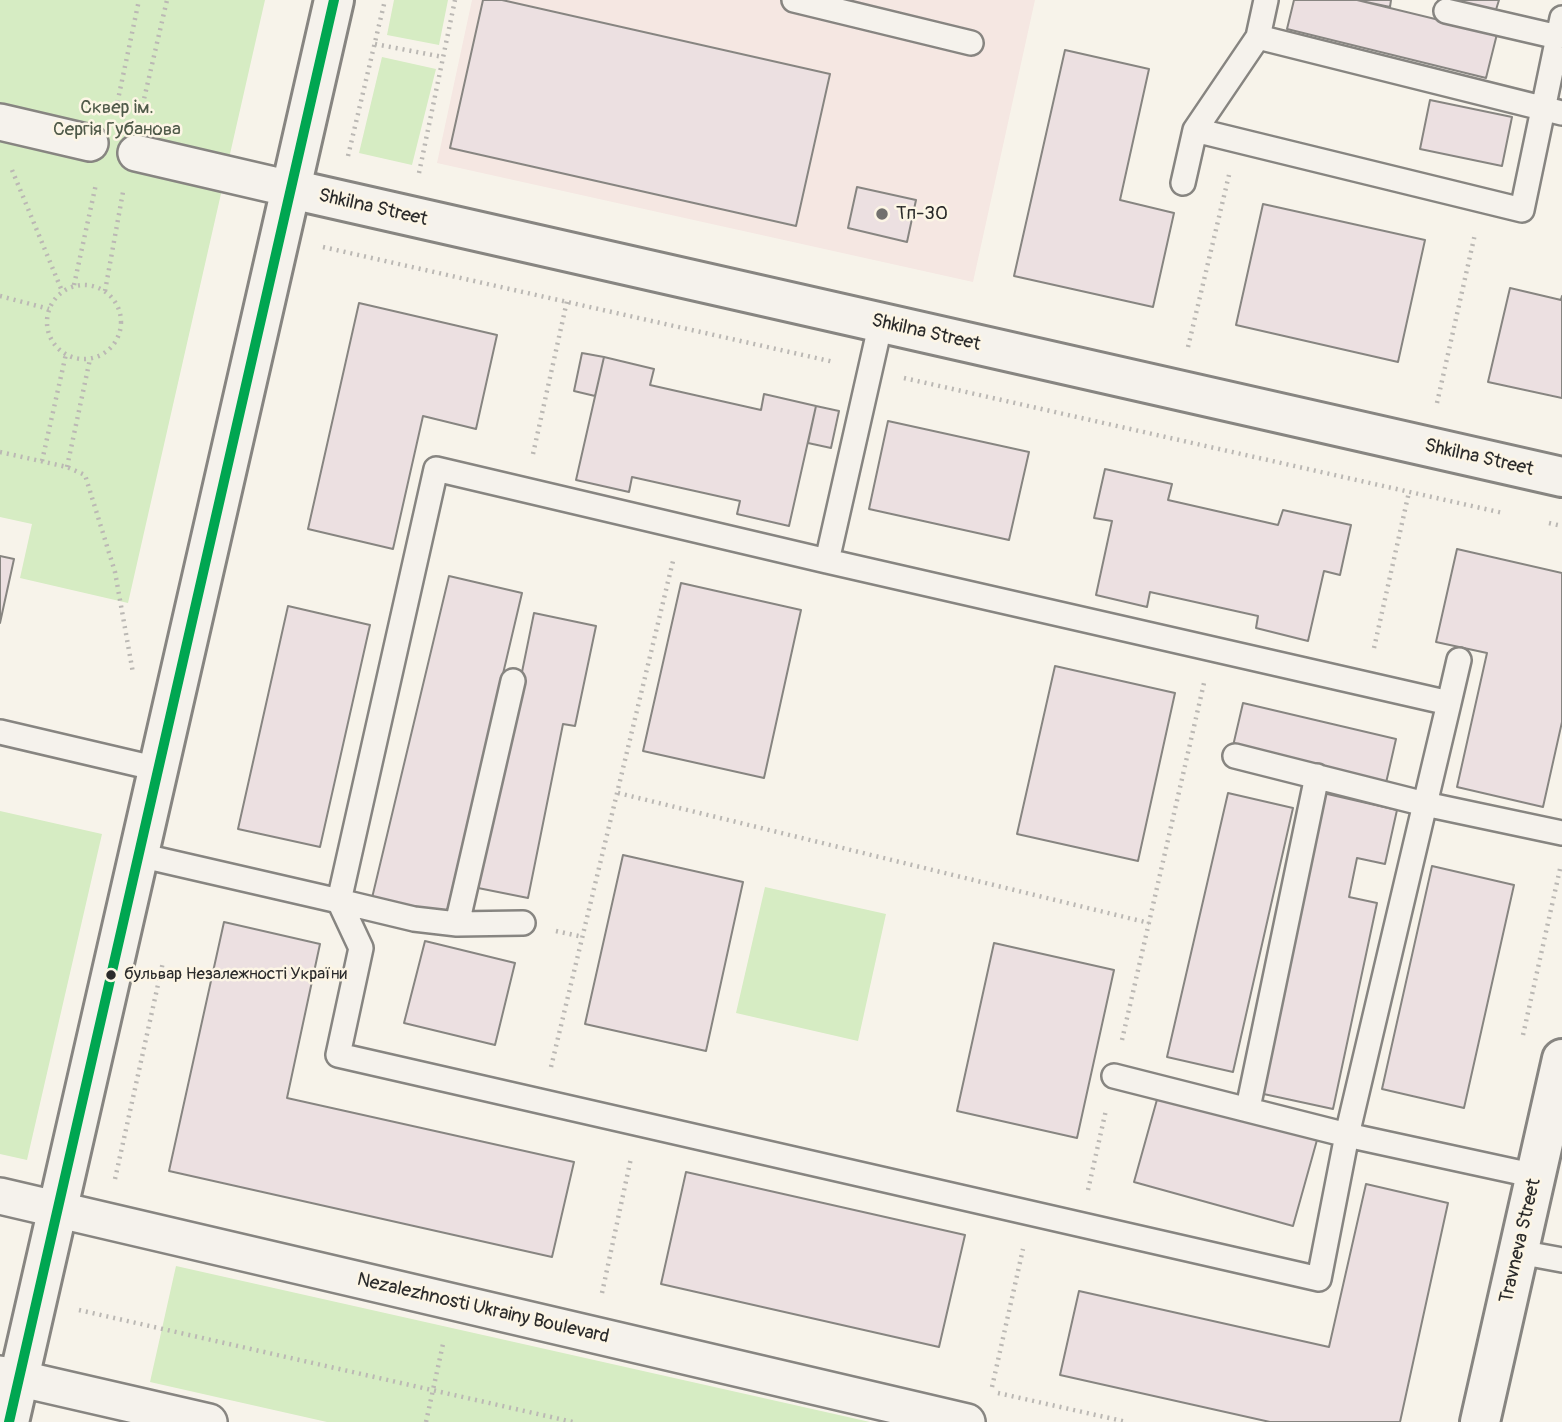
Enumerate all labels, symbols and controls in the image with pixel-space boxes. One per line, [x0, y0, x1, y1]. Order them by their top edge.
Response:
park label: Сквер ім. Сергія Губанова [53, 97, 181, 141]
street label: Shkilna Street [316, 184, 430, 232]
place label: Тп-30 [896, 203, 948, 225]
marker: Тп-30 [874, 206, 890, 222]
street label: Shkilna Street [869, 309, 983, 357]
street label: Shkilna Street [1422, 434, 1536, 482]
place label: бульвар Незалежності України [124, 965, 347, 985]
marker: бульвар Незалежності України [104, 968, 118, 982]
street label: Travneva Street [1496, 1176, 1546, 1306]
street label: Nezalezhnosti Ukrainy Boulevard [355, 1269, 611, 1349]

